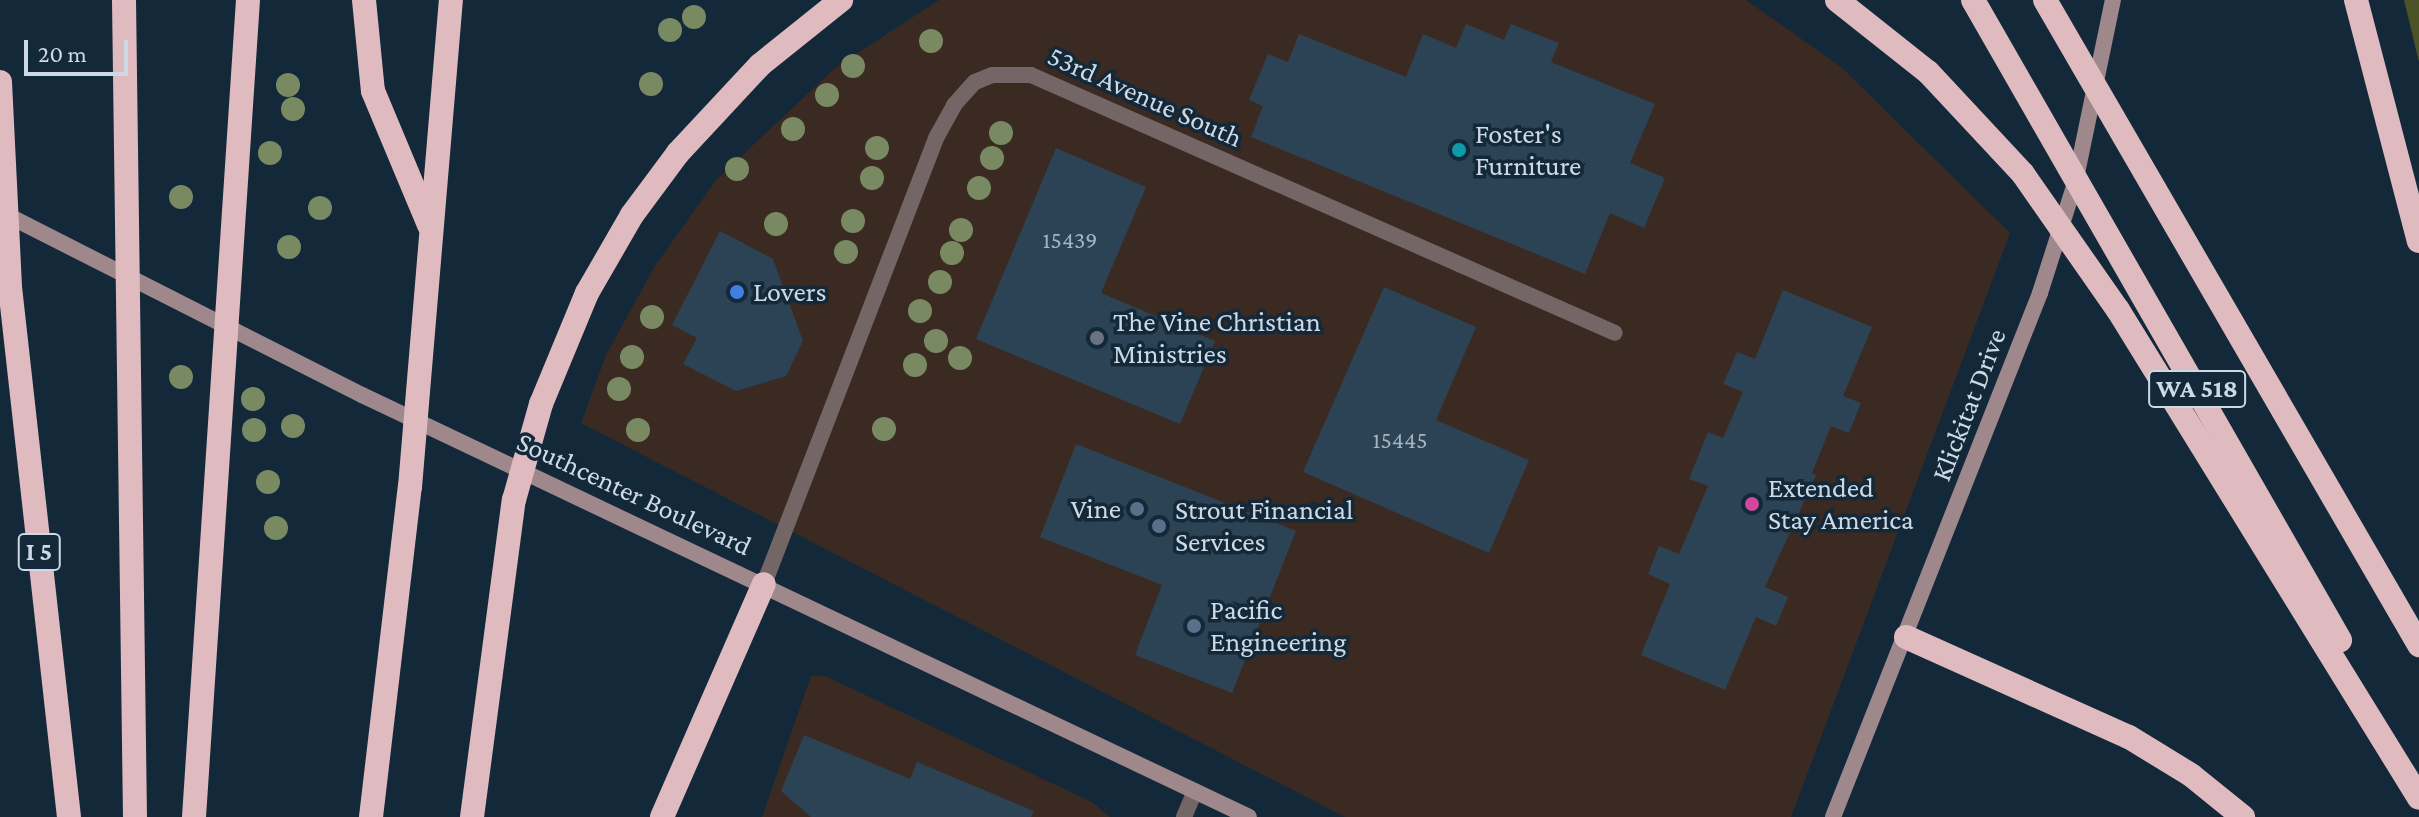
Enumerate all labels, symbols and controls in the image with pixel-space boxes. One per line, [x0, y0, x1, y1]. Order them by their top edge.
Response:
scale bar [28, 24, 132, 74]
street label: 53rd Avenue South [1043, 39, 1247, 155]
text: 20 m [38, 40, 87, 67]
place label: Foster's Furniture [1475, 117, 1581, 183]
marker: Foster's Furniture [1450, 141, 1468, 159]
house number: 15439 [1043, 226, 1097, 254]
place label: Lovers [753, 275, 827, 309]
marker: Lovers [728, 283, 746, 301]
place label: The Vine Christian Ministries [1113, 305, 1321, 371]
street label: Klickitat Drive [1925, 324, 2013, 486]
marker: The Vine Christian Ministries [1088, 329, 1106, 347]
road number: WA 518 [2147, 367, 2247, 411]
street label: Southcenter Boulevard [511, 425, 757, 563]
house number: 15445 [1372, 426, 1428, 454]
place label: Extended Stay America [1768, 471, 1914, 537]
place label: Vine [1071, 492, 1121, 526]
place label: Strout Financial Services [1175, 493, 1353, 559]
marker: Extended Stay America [1743, 495, 1761, 513]
marker: Vine [1128, 500, 1146, 518]
marker: Strout Financial Services [1150, 517, 1168, 535]
road number: I 5 [17, 530, 61, 574]
place label: Pacific Engineering [1210, 593, 1347, 659]
marker: Pacific Engineering [1185, 617, 1203, 635]

